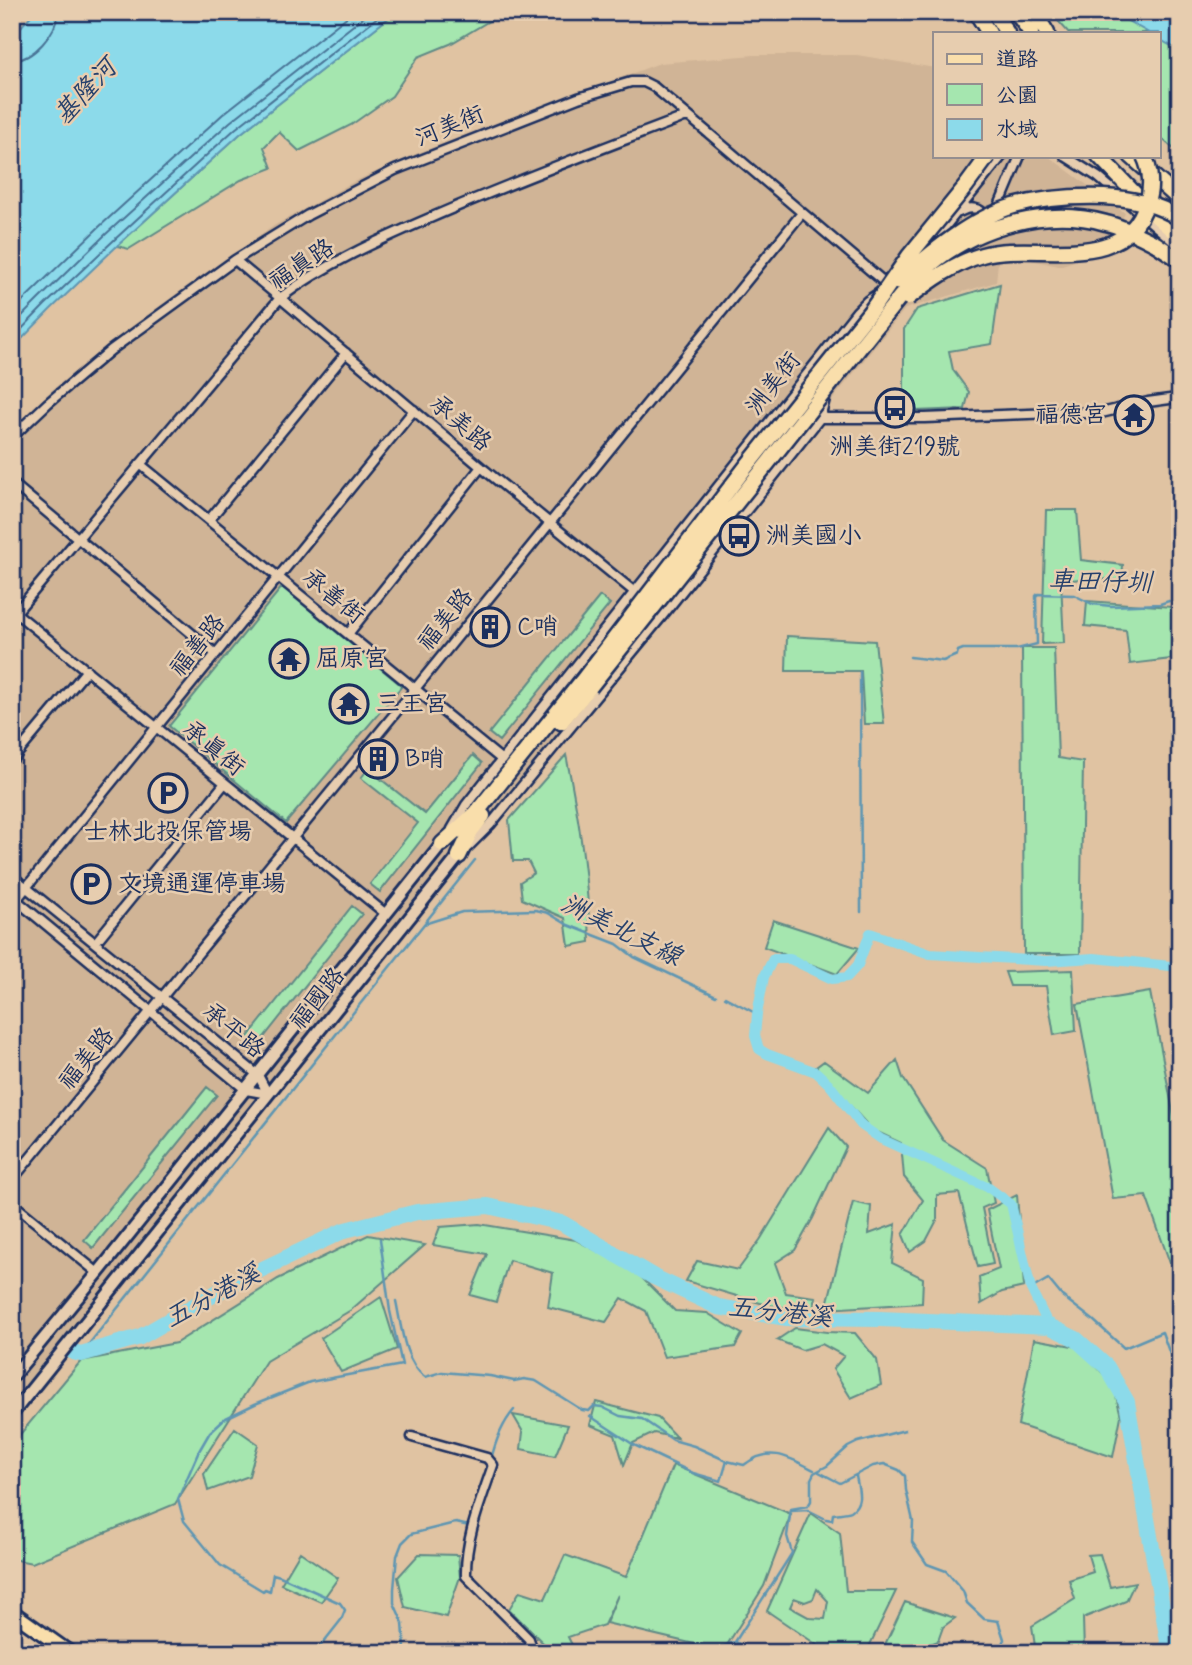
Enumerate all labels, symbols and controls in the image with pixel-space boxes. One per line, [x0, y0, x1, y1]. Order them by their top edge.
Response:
legend [933, 32, 1160, 158]
text: 道路 [996, 46, 1038, 74]
water label: 基隆河 [47, 49, 128, 132]
text: 公園 [996, 82, 1038, 110]
street label: 河美街 [411, 99, 489, 155]
text: 水域 [996, 116, 1038, 144]
street label: 福真路 [263, 232, 341, 298]
street label: 洲美街 [740, 346, 808, 422]
bus stop icon: 洲美街219號 [874, 387, 916, 429]
street label: 承美路 [422, 389, 498, 459]
temple icon: 福德宮 [1113, 394, 1155, 436]
place label: 福德宮 [1035, 400, 1107, 431]
place label: 洲美街219號 [830, 432, 960, 463]
bus stop icon: 洲美國小 [718, 515, 760, 557]
place label: 洲美國小 [766, 521, 862, 552]
street label: 承善街 [295, 562, 371, 632]
water label: 車田仔圳 [1048, 565, 1155, 601]
street label: 福美路 [411, 582, 481, 658]
building icon: C哨 [469, 606, 511, 648]
street label: 福善路 [163, 608, 233, 684]
place label: C哨 [517, 612, 558, 643]
temple icon: 屈原宮 [268, 638, 310, 680]
place label: 屈原宮 [316, 644, 388, 675]
temple icon: 三王宮 [328, 683, 370, 725]
place label: 三王宮 [376, 689, 448, 720]
street label: 承真街 [175, 714, 251, 784]
building icon: B哨 [357, 738, 399, 780]
place label: B哨 [405, 744, 444, 775]
parking icon: 士林北投保管場 [147, 772, 189, 814]
place label: 士林北投保管場 [84, 817, 252, 848]
parking icon: 文境通運停車場 [70, 863, 112, 905]
place label: 文境通運停車場 [118, 869, 286, 900]
water label: 洲美北支線 [555, 887, 689, 976]
street label: 福國路 [283, 961, 353, 1037]
street label: 承平路 [195, 996, 271, 1066]
street label: 福美路 [52, 1021, 122, 1097]
water label: 五分港溪 [159, 1257, 269, 1336]
water label: 五分港溪 [727, 1291, 835, 1336]

